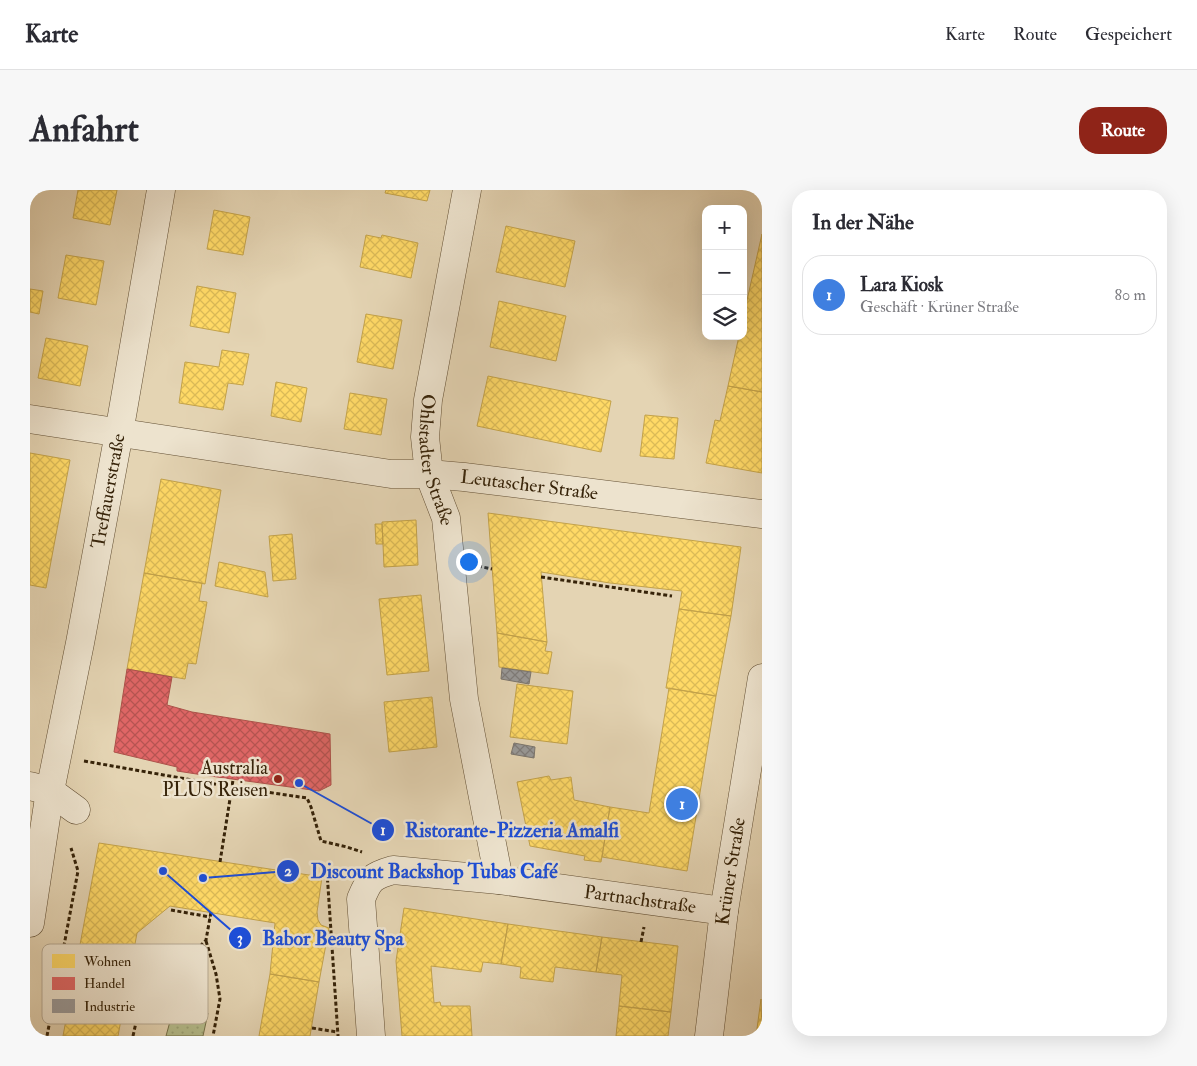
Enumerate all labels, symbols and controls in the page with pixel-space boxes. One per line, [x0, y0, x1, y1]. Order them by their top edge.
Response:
text: Karte [25, 19, 78, 50]
text: Karte [945, 23, 985, 46]
text: Route [1013, 23, 1057, 46]
text: Gespeichert [1085, 23, 1172, 46]
button: Route [1079, 107, 1167, 154]
text: Anfahrt [30, 108, 139, 152]
map controls [702, 205, 747, 340]
button: + [702, 205, 747, 250]
text: In der Nähe [812, 209, 914, 236]
button: − [702, 250, 747, 295]
text: Lara Kiosk [860, 273, 943, 297]
text: 1 [826, 285, 832, 305]
text: 80 m [1115, 285, 1146, 305]
button: layers [702, 295, 747, 340]
text: Geschäft · Krüner Straße [860, 297, 1019, 317]
street label: Ohlstadter Straße [413, 393, 459, 527]
street label: Treffauerstraße [86, 432, 131, 551]
street label: Leutascher Straße [459, 465, 599, 506]
your location [456, 549, 482, 575]
place label: Australia PLUS Reisen [162, 756, 268, 802]
marker: Australia PLUS Reisen [272, 773, 284, 785]
pin: 1 [666, 785, 698, 823]
callout: Ristorante-Pizzeria Amalfi [370, 813, 629, 848]
street label: Krüner Straße [710, 816, 751, 927]
text: Ristorante-Pizzeria Amalfi [405, 818, 619, 843]
text: 1 [380, 821, 386, 840]
callout: Discount Backshop Tubas Café [276, 853, 568, 888]
text: Discount Backshop Tubas Café [310, 859, 558, 885]
text: 2 [284, 862, 292, 881]
street label: Partnachstraße [582, 880, 698, 919]
callout: Babor Beauty Spa [227, 920, 414, 955]
text: Babor Beauty Spa [262, 926, 404, 952]
text: 3 [237, 929, 243, 948]
legend [42, 944, 208, 1024]
text: Wohnen [83, 953, 131, 970]
text: Handel [84, 975, 125, 992]
text: Industrie [84, 998, 135, 1015]

